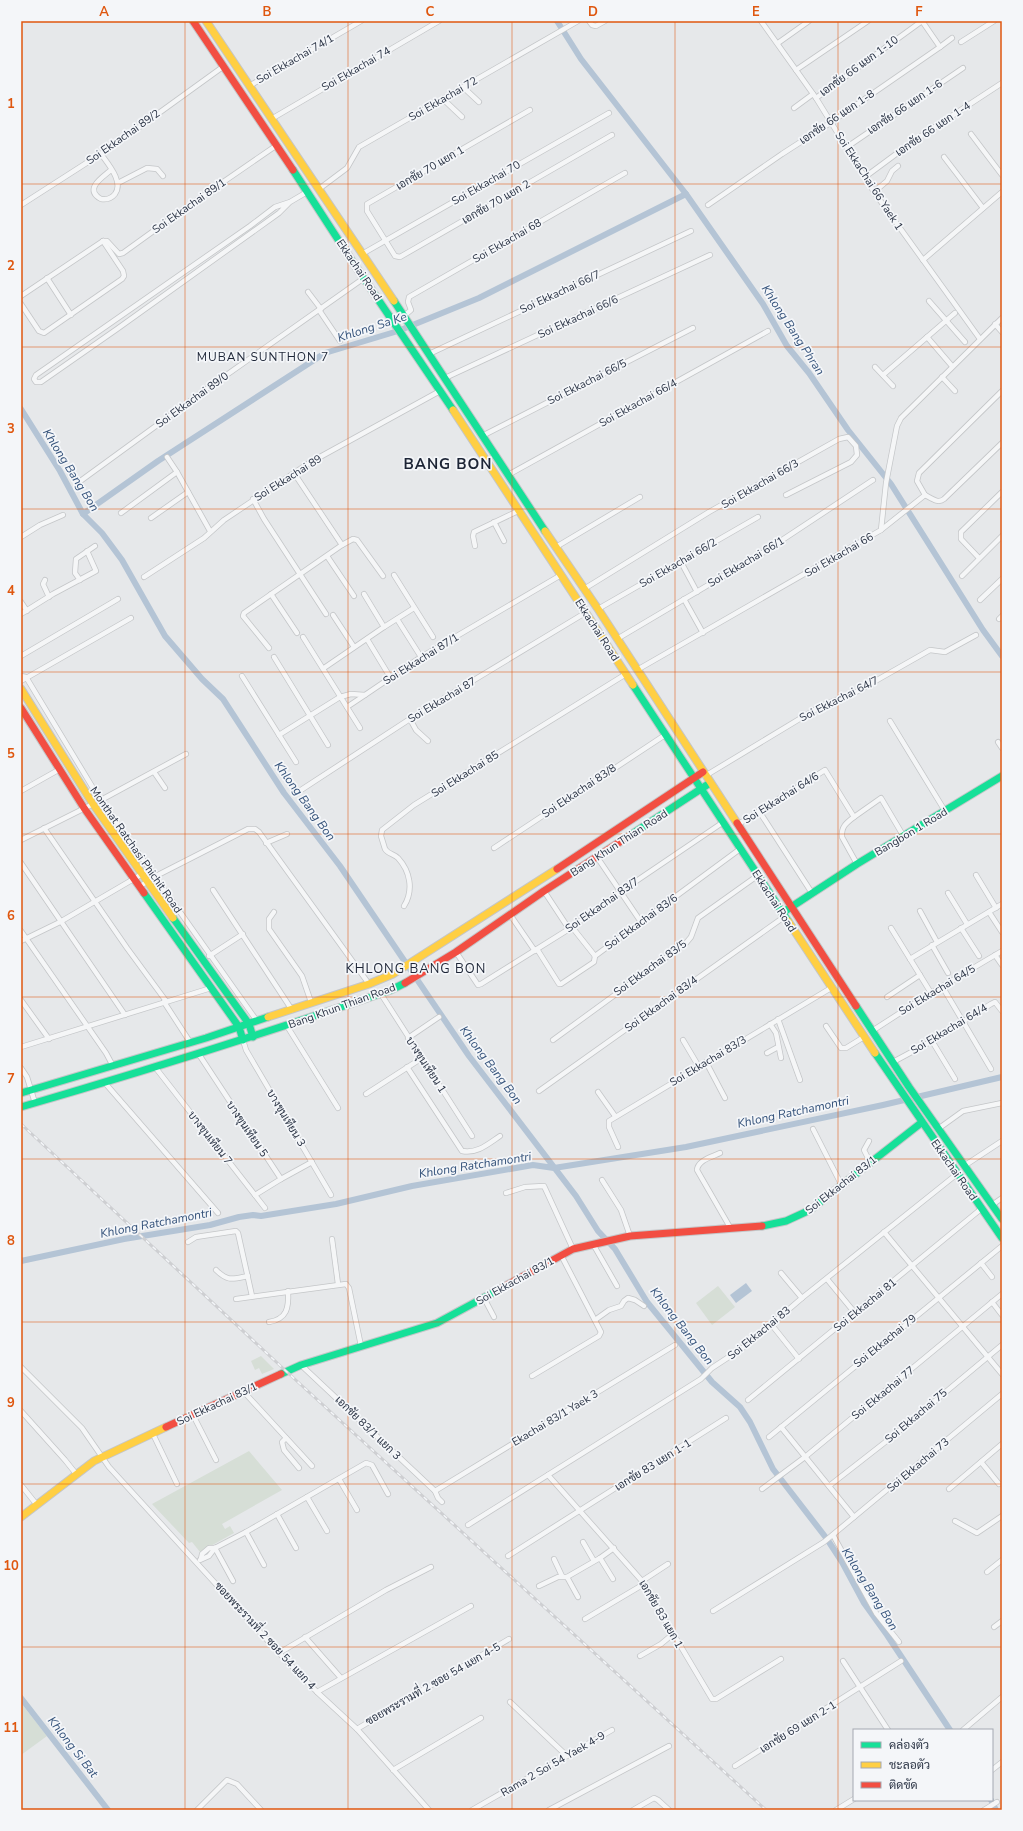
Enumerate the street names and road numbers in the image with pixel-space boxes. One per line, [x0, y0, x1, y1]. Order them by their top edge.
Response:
street label: Soi Ekkachai 74/1 [254, 31, 336, 87]
street label: เอกชัย 66 แยก 1-10 [816, 32, 902, 100]
street label: Soi Ekkachai 74 [319, 43, 394, 95]
street label: Soi Ekkachai 72 [406, 73, 480, 125]
street label: เอกชัย 66 แยก 1-6 [864, 76, 946, 138]
street label: เอกชัย 66 แยก 1-8 [796, 86, 878, 148]
street label: เอกชัย 66 แยก 1-4 [892, 98, 974, 160]
street label: Soi Ekkachai 89/2 [83, 106, 163, 168]
street label: Soi EkkaChai 66 Yaek 1 [831, 129, 907, 233]
street label: เอกชัย 70 แยก 1 [393, 142, 467, 194]
street label: Soi Ekkachai 70 [449, 157, 524, 209]
street label: Soi Ekkachai 89/1 [149, 175, 229, 237]
street label: เอกชัย 70 แยก 2 [459, 176, 533, 228]
street label: Soi Ekkachai 68 [470, 215, 545, 267]
street label: Ekkachai Road [333, 236, 385, 304]
street label: Soi Ekkachai 66/7 [517, 267, 603, 317]
street label: Soi Ekkachai 66/6 [535, 292, 621, 342]
street label: Soi Ekkachai 66/5 [545, 355, 629, 408]
street label: Soi Ekkachai 89/0 [152, 368, 232, 432]
street label: Soi Ekkachai 66/4 [596, 375, 680, 431]
street label: Soi Ekkachai 89 [251, 451, 325, 505]
street label: Soi Ekkachai 66/3 [719, 456, 801, 512]
street label: Soi Ekkachai 66 [802, 529, 877, 581]
street label: Soi Ekkachai 66/1 [705, 533, 787, 591]
street label: Soi Ekkachai 66/2 [637, 535, 719, 591]
street label: Ekkachai Road [571, 596, 623, 664]
street label: Soi Ekkachai 87/1 [380, 630, 462, 688]
street label: Soi Ekkachai 64/7 [797, 673, 881, 725]
street label: Soi Ekkachai 87 [405, 674, 479, 726]
street label: Soi Ekkachai 85 [428, 747, 502, 801]
street label: Soi Ekkachai 83/8 [539, 760, 620, 822]
street label: Soi Ekkachai 64/6 [740, 768, 822, 827]
street label: Monthat Ratchasi Phichit Road [87, 784, 185, 916]
street label: Bangbon 1 Road [872, 804, 950, 860]
street label: Bang Khun Thian Road [567, 806, 671, 880]
street label: Ekkachai Road [748, 867, 800, 935]
street label: Soi Ekkachai 83/7 [562, 874, 642, 936]
street label: Soi Ekkachai 83/6 [601, 890, 681, 954]
street label: Soi Ekkachai 83/5 [610, 936, 690, 1000]
street label: Soi Ekkachai 64/5 [896, 961, 978, 1019]
street label: Soi Ekkachai 83/4 [621, 972, 701, 1036]
street label: Bang Khun Thian Road [286, 980, 398, 1032]
street label: Soi Ekkachai 64/4 [908, 1000, 990, 1058]
street label: Soi Ekkachai 83/3 [667, 1032, 749, 1090]
street label: บางขุนเทียน 1 [401, 1033, 451, 1097]
street label: บางขุนเทียน 3 [262, 1086, 310, 1150]
street label: บางขุนเทียน 5 [222, 1098, 272, 1161]
street label: บางขุนเทียน 7 [183, 1107, 237, 1169]
street label: Ekkachai Road [927, 1136, 981, 1204]
street label: Soi Ekkachai 83/1 [802, 1152, 880, 1218]
street label: Soi Ekkachai 83/1 [473, 1253, 557, 1309]
street label: Soi Ekkachai 81 [830, 1275, 900, 1335]
street label: Soi Ekkachai 83 [724, 1303, 794, 1363]
street label: Soi Ekkachai 79 [850, 1311, 920, 1371]
street label: Soi Ekkachai 77 [848, 1363, 918, 1423]
street label: Soi Ekkachai 83/1 [174, 1379, 260, 1429]
street label: Soi Ekkachai 75 [882, 1385, 951, 1447]
street label: Ekachai 83/1 Yaek 3 [509, 1386, 601, 1450]
street label: เอกชัย 83/1 แยก 3 [332, 1393, 404, 1463]
street label: Soi Ekkachai 73 [884, 1434, 952, 1496]
street label: เอกชัย 83 แยก 1-1 [612, 1435, 694, 1495]
street label: ซอยพระรามที่ 2 ซอย 54 แยก 4 [211, 1576, 322, 1693]
street label: เอกชัย 83 แยก 1 [635, 1577, 687, 1651]
street label: ซอยพระรามที่ 2 ซอย 54 แยก 4-5 [361, 1635, 504, 1729]
street label: เอกชัย 69 แยก 2-1 [757, 1697, 839, 1757]
street label: Rama 2 Soi 54 Yaek 4-9 [498, 1728, 608, 1800]

